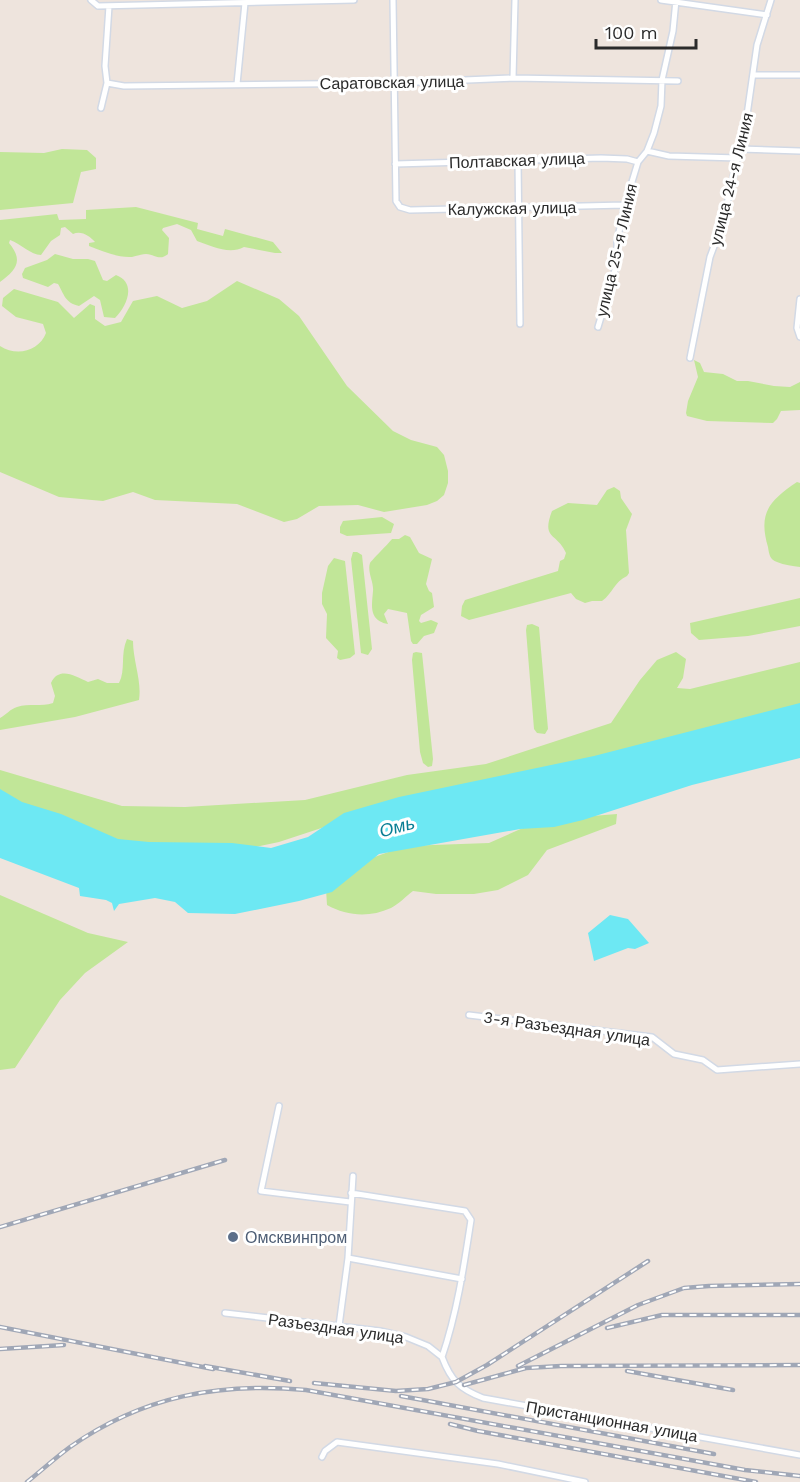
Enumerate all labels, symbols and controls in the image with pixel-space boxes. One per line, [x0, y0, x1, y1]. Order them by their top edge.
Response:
scale bar [596, 12, 696, 50]
text: 100 m [605, 22, 658, 43]
street label: Саратовская улица [319, 72, 465, 93]
street label: улица 24-я Линия [706, 111, 757, 248]
street label: Полтавская улица [449, 149, 585, 172]
street label: улица 25-я Линия [592, 182, 641, 319]
street label: Калужская улица [447, 198, 577, 219]
water label: Омь [377, 812, 417, 841]
street label: 3-я Разъездная улица [482, 1007, 652, 1050]
place label: Омсквинпром [245, 1228, 347, 1247]
marker: Омсквинпром [226, 1230, 240, 1244]
street label: Разъездная улица [267, 1310, 405, 1347]
street label: Пристанционная улица [525, 1397, 699, 1446]

